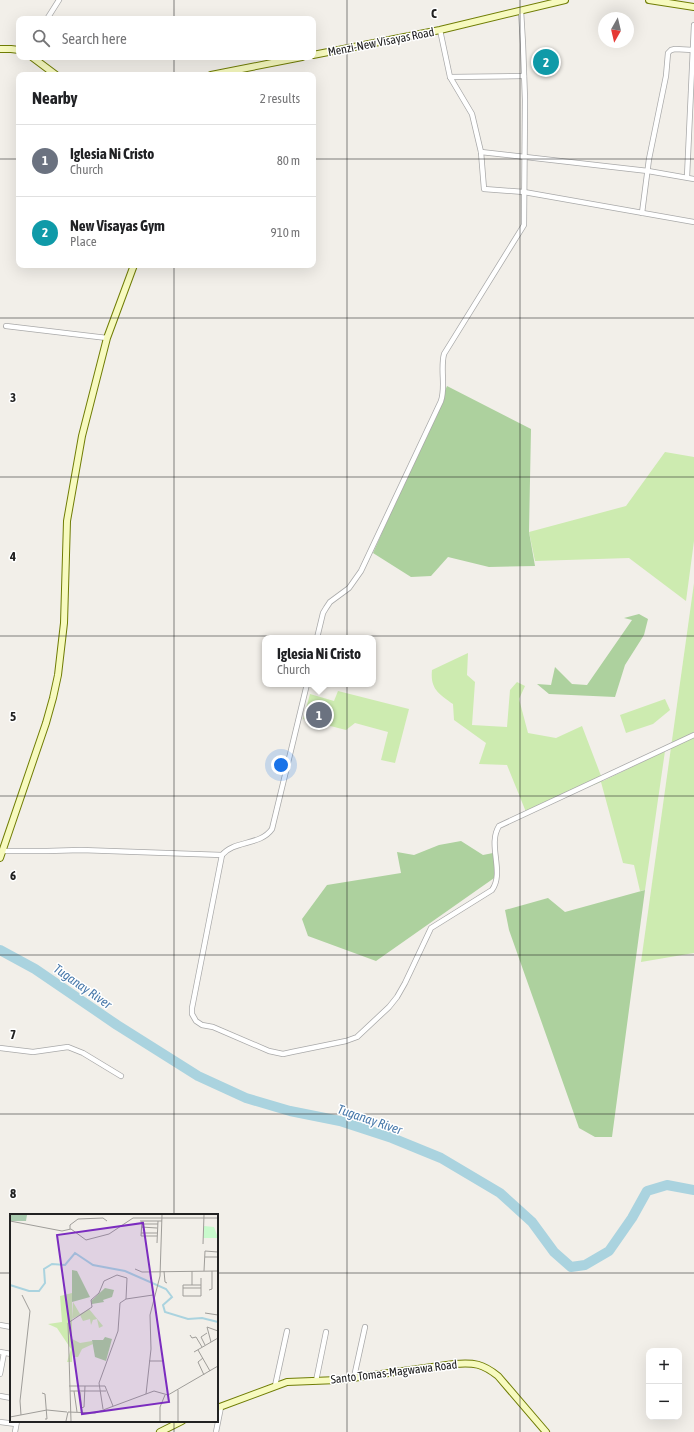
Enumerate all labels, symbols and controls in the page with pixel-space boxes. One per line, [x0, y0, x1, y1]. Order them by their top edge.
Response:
text: C [431, 6, 437, 21]
north arrow [598, 12, 634, 48]
search box [16, 16, 316, 60]
street label: Menzi-New Visayas Road [327, 25, 435, 59]
icon: search [30, 27, 52, 49]
text: Search here [62, 30, 127, 47]
pin: 2 [533, 47, 559, 77]
text: Nearby [32, 88, 78, 108]
text: 2 results [260, 91, 300, 106]
text: Iglesia Ni Cristo [70, 145, 154, 162]
text: 1 [42, 153, 48, 168]
text: 80 m [277, 153, 300, 168]
text: Church [70, 162, 103, 177]
text: New Visayas Gym [70, 217, 165, 234]
text: 2 [42, 225, 48, 240]
text: 910 m [271, 225, 300, 240]
text: Place [70, 234, 97, 249]
text: 3 [10, 390, 16, 405]
text: 4 [9, 549, 16, 564]
popup [262, 635, 376, 687]
text: Iglesia Ni Cristo [277, 645, 361, 662]
text: Church [277, 662, 310, 677]
pin: 1 [306, 700, 332, 730]
text: 5 [10, 709, 16, 724]
your location [271, 755, 291, 775]
text: 6 [10, 868, 16, 883]
water label: Tuganay River [51, 961, 115, 1012]
text: 7 [10, 1027, 16, 1042]
water label: Tuganay River [336, 1101, 405, 1138]
text: 8 [10, 1186, 16, 1201]
inset map [10, 1214, 218, 1422]
map controls [646, 1348, 682, 1420]
button: + [646, 1348, 682, 1384]
street label: Santo Tomas-Magwawa Road [330, 1357, 458, 1387]
button: − [646, 1384, 682, 1420]

